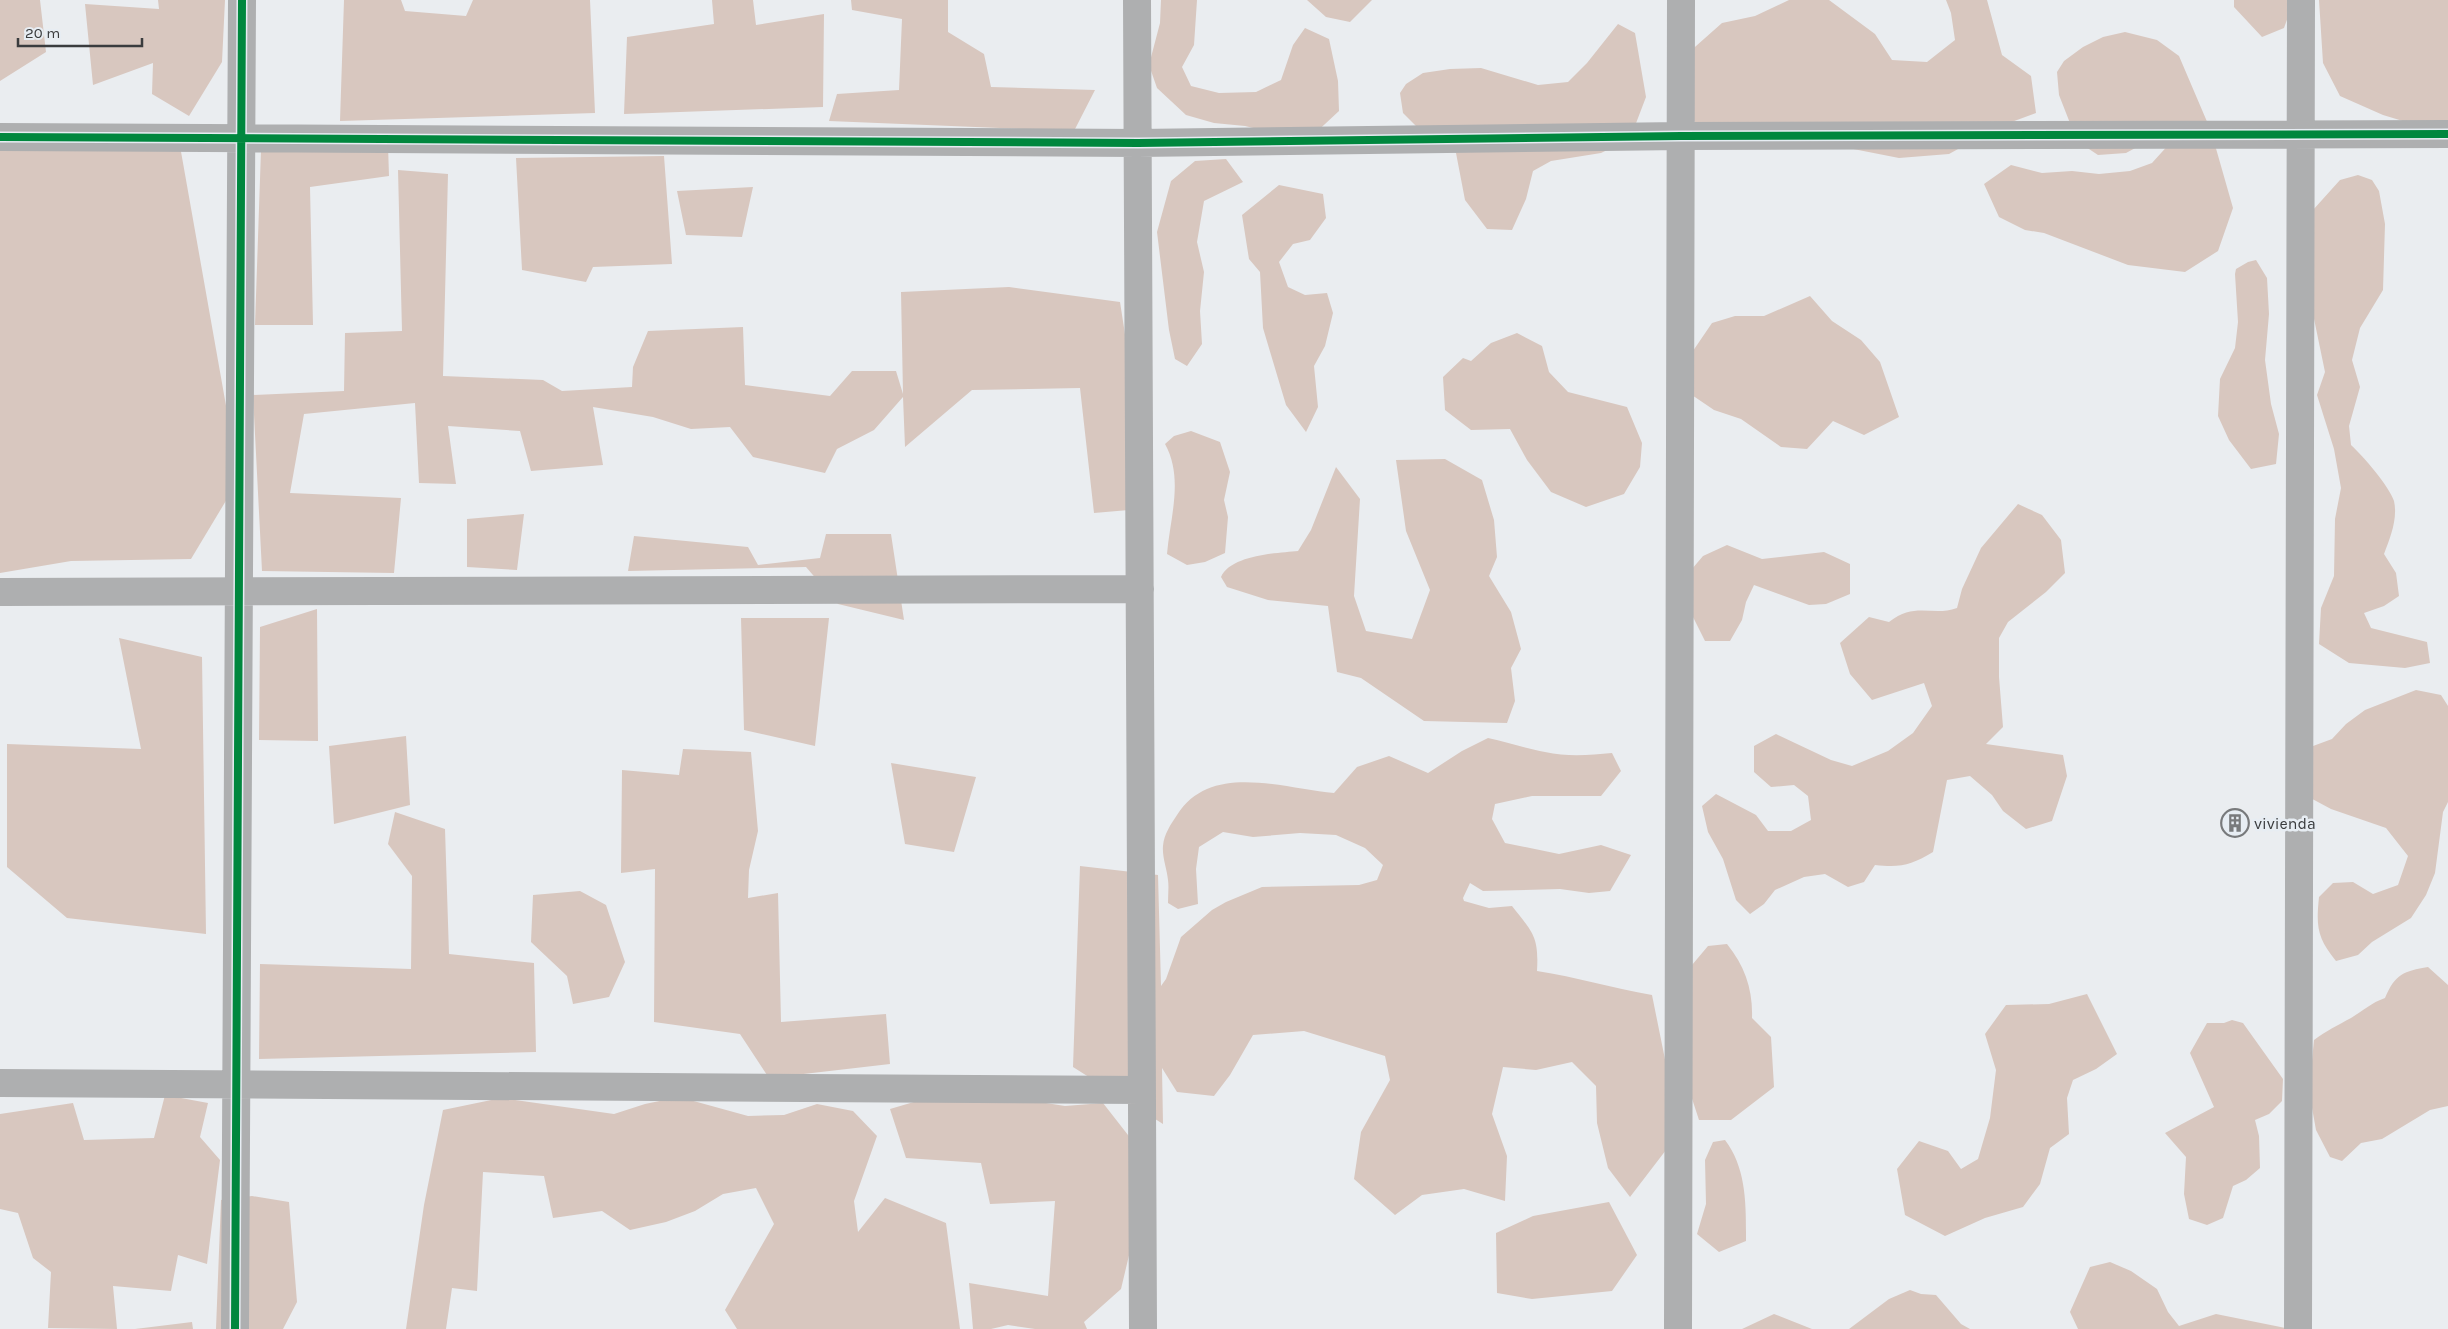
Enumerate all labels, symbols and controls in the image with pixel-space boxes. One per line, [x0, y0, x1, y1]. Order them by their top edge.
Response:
scale bar [18, 15, 141, 47]
text: 20 m [25, 24, 60, 42]
building icon: vivienda [2220, 808, 2250, 838]
place label: vivienda [2254, 814, 2316, 833]

